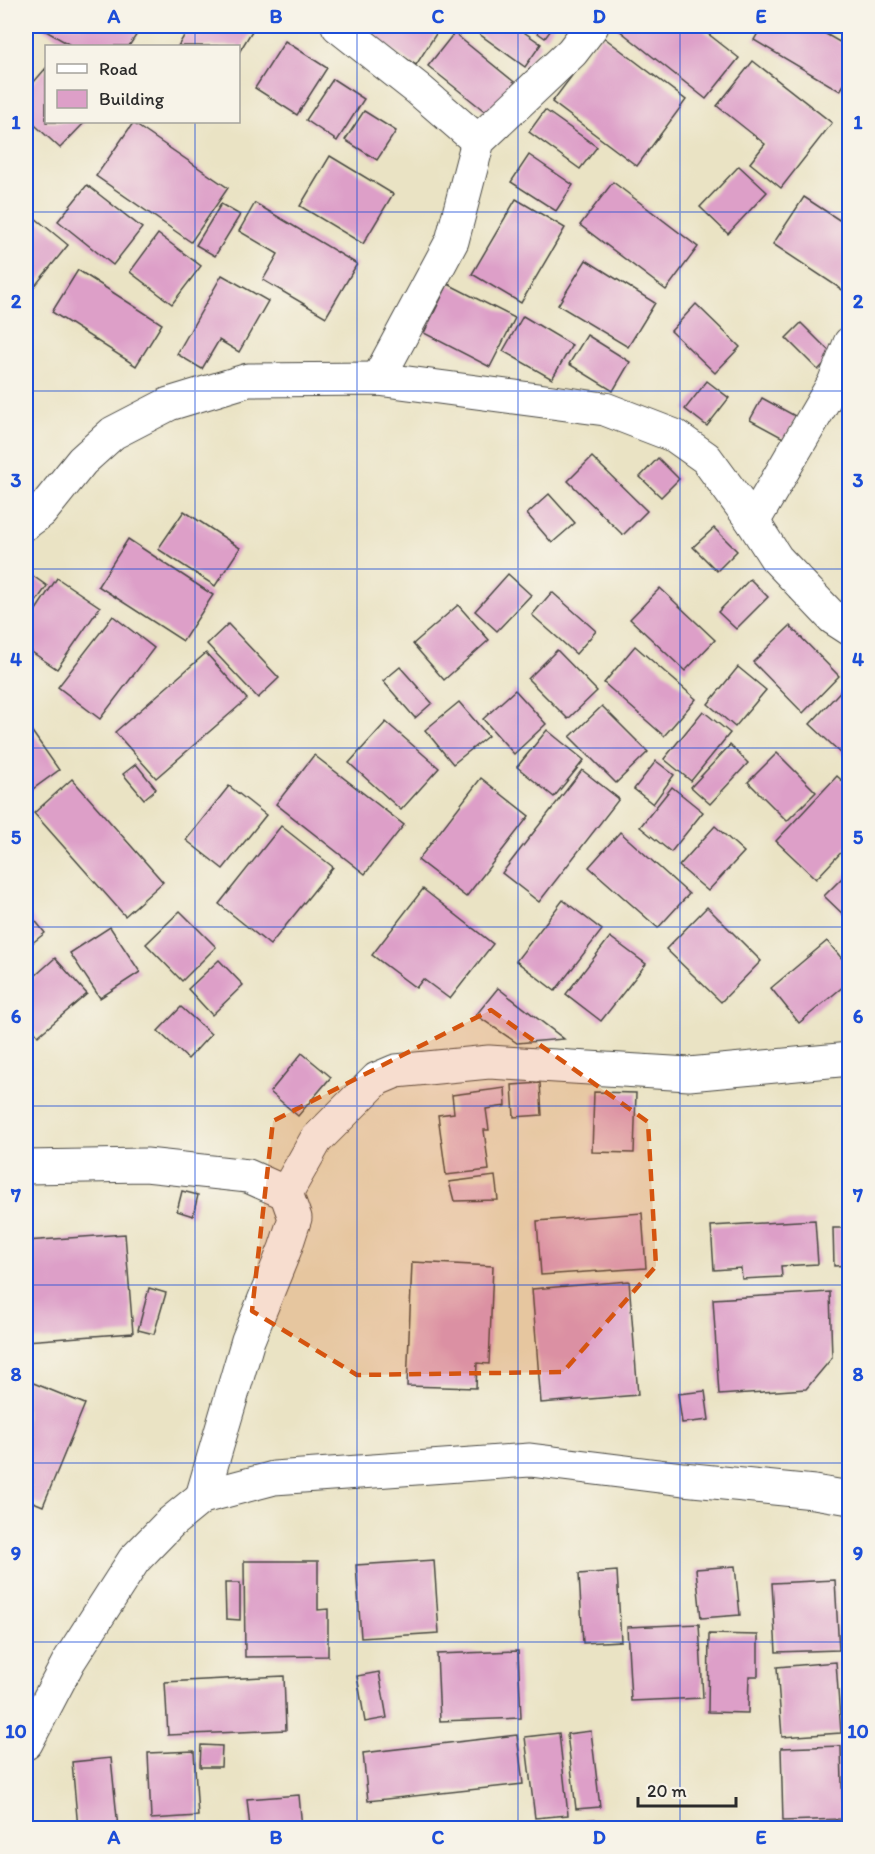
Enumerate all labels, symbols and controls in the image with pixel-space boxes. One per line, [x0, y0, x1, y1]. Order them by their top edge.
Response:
text: A [107, 4, 121, 28]
text: B [270, 4, 283, 28]
text: C [432, 4, 445, 28]
text: D [592, 4, 606, 28]
text: E [755, 4, 767, 28]
legend [45, 45, 240, 123]
text: Road [99, 58, 138, 80]
text: Building [99, 88, 165, 110]
text: 1 [11, 110, 21, 134]
text: 1 [853, 110, 863, 134]
text: 2 [11, 289, 22, 313]
text: 2 [853, 289, 864, 313]
text: 3 [11, 468, 22, 492]
text: 3 [853, 468, 864, 492]
text: 4 [10, 647, 22, 671]
text: 4 [852, 647, 864, 671]
text: 5 [11, 825, 22, 849]
text: 5 [853, 825, 864, 849]
text: 6 [11, 1004, 22, 1028]
text: 6 [853, 1004, 864, 1028]
text: 7 [10, 1183, 21, 1207]
text: 7 [852, 1183, 863, 1207]
text: 8 [11, 1362, 22, 1386]
text: 8 [853, 1362, 864, 1386]
text: 9 [11, 1541, 21, 1565]
text: 9 [853, 1541, 863, 1565]
text: 10 [5, 1719, 27, 1743]
text: 10 [847, 1719, 869, 1743]
scale bar [638, 1770, 736, 1808]
text: 20 m [647, 1780, 687, 1802]
text: A [107, 1825, 121, 1849]
text: B [270, 1825, 283, 1849]
text: C [432, 1825, 445, 1849]
text: D [592, 1825, 606, 1849]
text: E [755, 1825, 767, 1849]

